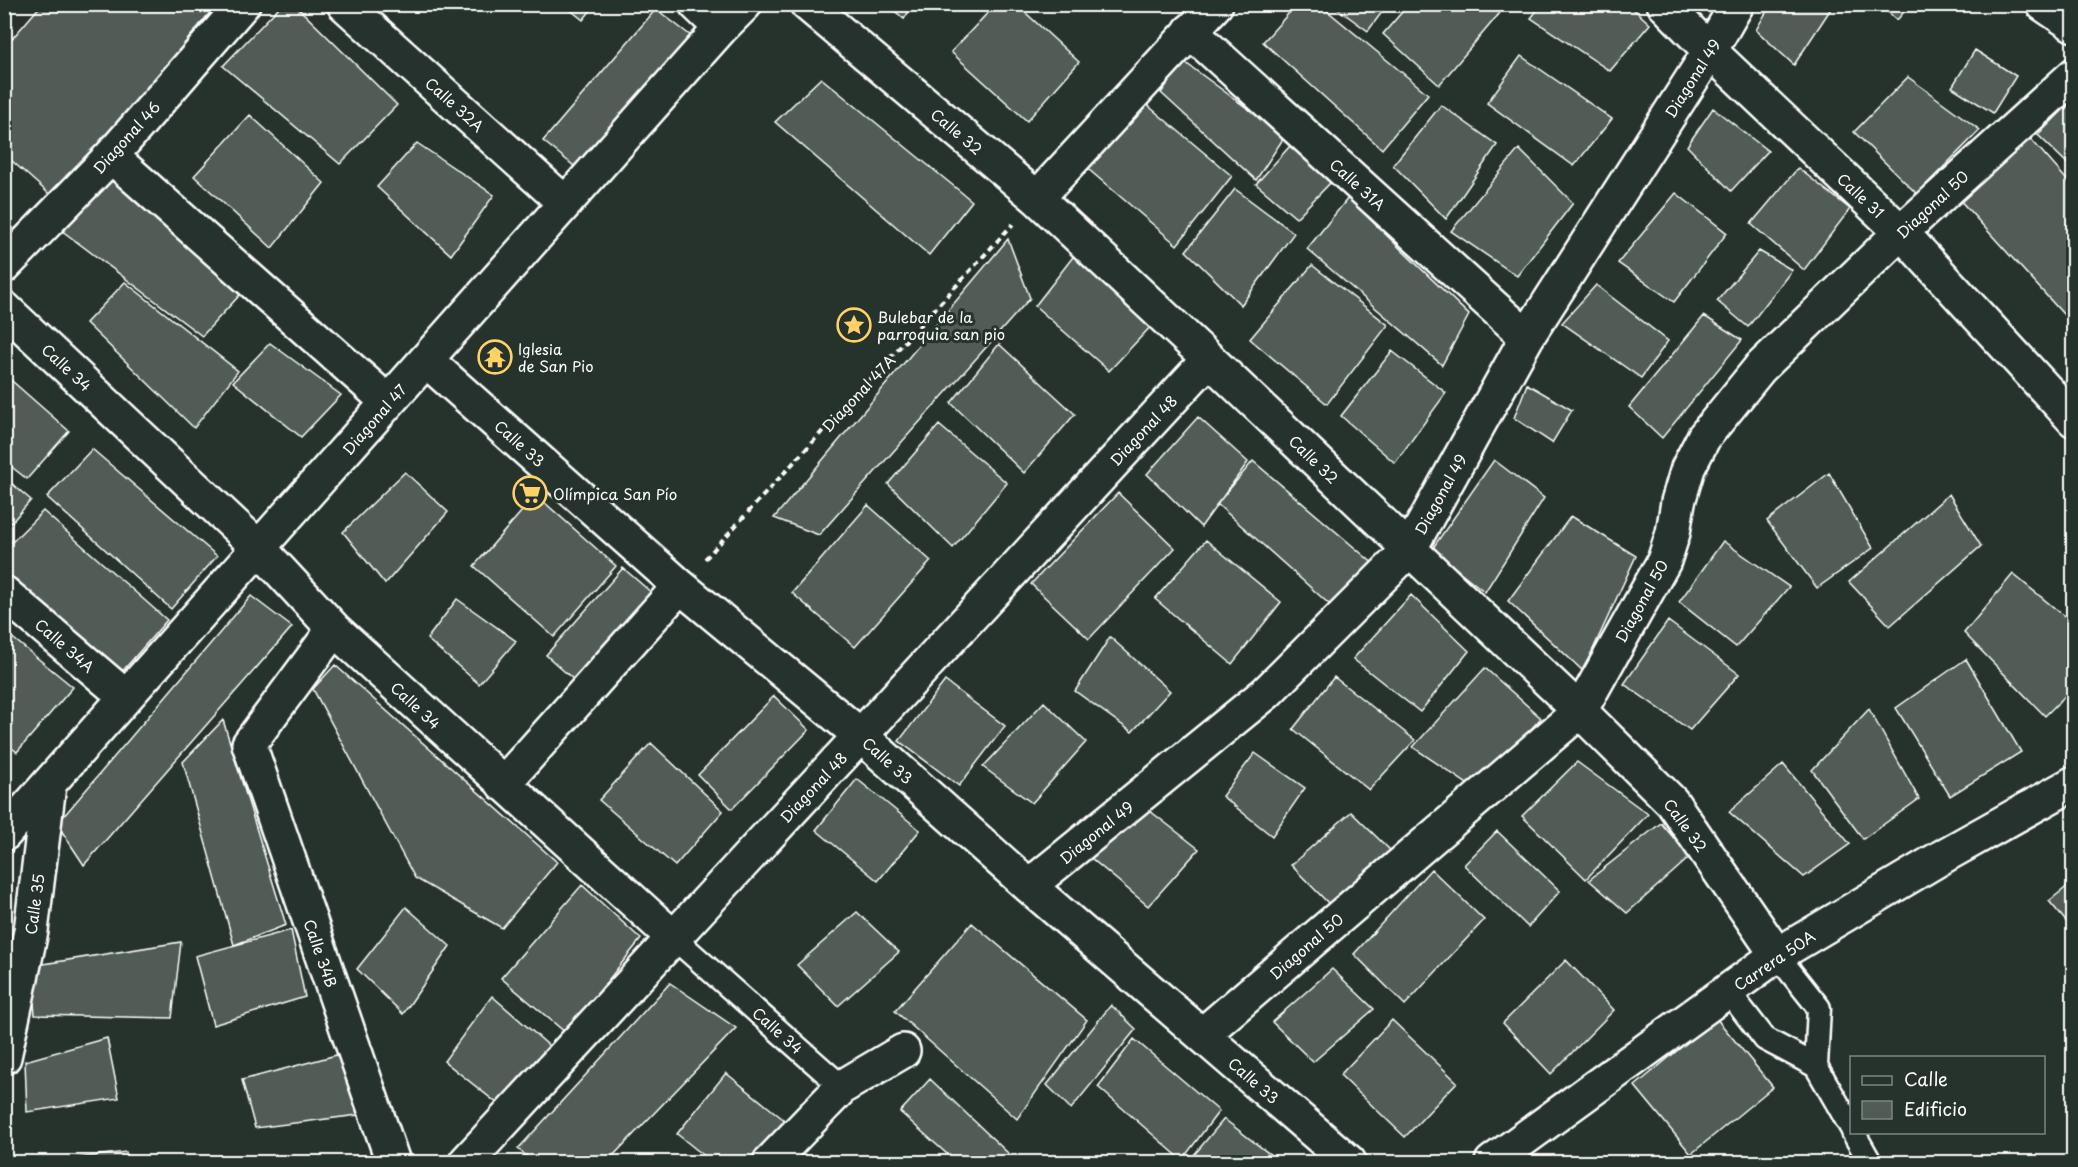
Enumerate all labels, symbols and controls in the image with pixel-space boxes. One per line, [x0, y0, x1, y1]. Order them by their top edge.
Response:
street label: Diagonal 49 [1659, 34, 1725, 122]
street label: Calle 32A [420, 71, 490, 137]
street label: Diagonal 46 [87, 96, 165, 178]
street label: Calle 32 [926, 102, 988, 160]
street label: Calle 31A [1325, 153, 1391, 215]
street label: Diagonal 50 [1891, 164, 1973, 244]
street label: Calle 31 [1832, 167, 1890, 223]
place label: Bulebar de la parroquia san pio [877, 305, 1005, 345]
place icon: Bulebar de la parroquia san pio [836, 307, 872, 343]
place label: Iglesia de San Pio [518, 337, 594, 377]
street label: Calle 34 [37, 338, 97, 396]
temple icon: Iglesia de San Pio [477, 339, 513, 375]
street label: Diagonal 47A [816, 349, 900, 437]
street label: Diagonal 47 [336, 378, 412, 460]
street label: Diagonal 48 [1104, 389, 1182, 471]
street label: Calle 33 [490, 414, 550, 472]
street label: Calle 32 [1284, 429, 1344, 489]
street label: Diagonal 49 [1408, 449, 1472, 539]
supermarket icon: Olímpica San Pío [512, 475, 548, 511]
place label: Olímpica San Pío [553, 482, 677, 505]
street label: Diagonal 50 [1609, 556, 1673, 646]
street label: Calle 34A [30, 613, 100, 677]
street label: Calle 34 [386, 676, 446, 734]
street label: Calle 33 [858, 731, 918, 789]
street label: Diagonal 48 [774, 746, 852, 828]
street label: Calle 32 [1659, 793, 1713, 857]
street label: Diagonal 49 [1054, 795, 1138, 869]
street label: Calle 35 [18, 872, 50, 936]
street label: Diagonal 50 [1264, 907, 1348, 985]
street label: Calle 34B [299, 916, 343, 990]
street label: Carrera 50A [1729, 924, 1819, 996]
street label: Calle 34 [748, 1001, 808, 1059]
street label: Calle 33 [1223, 1051, 1285, 1109]
legend [1850, 1056, 2045, 1134]
text: Calle [1904, 1065, 1948, 1092]
text: Edificio [1904, 1095, 1967, 1122]

